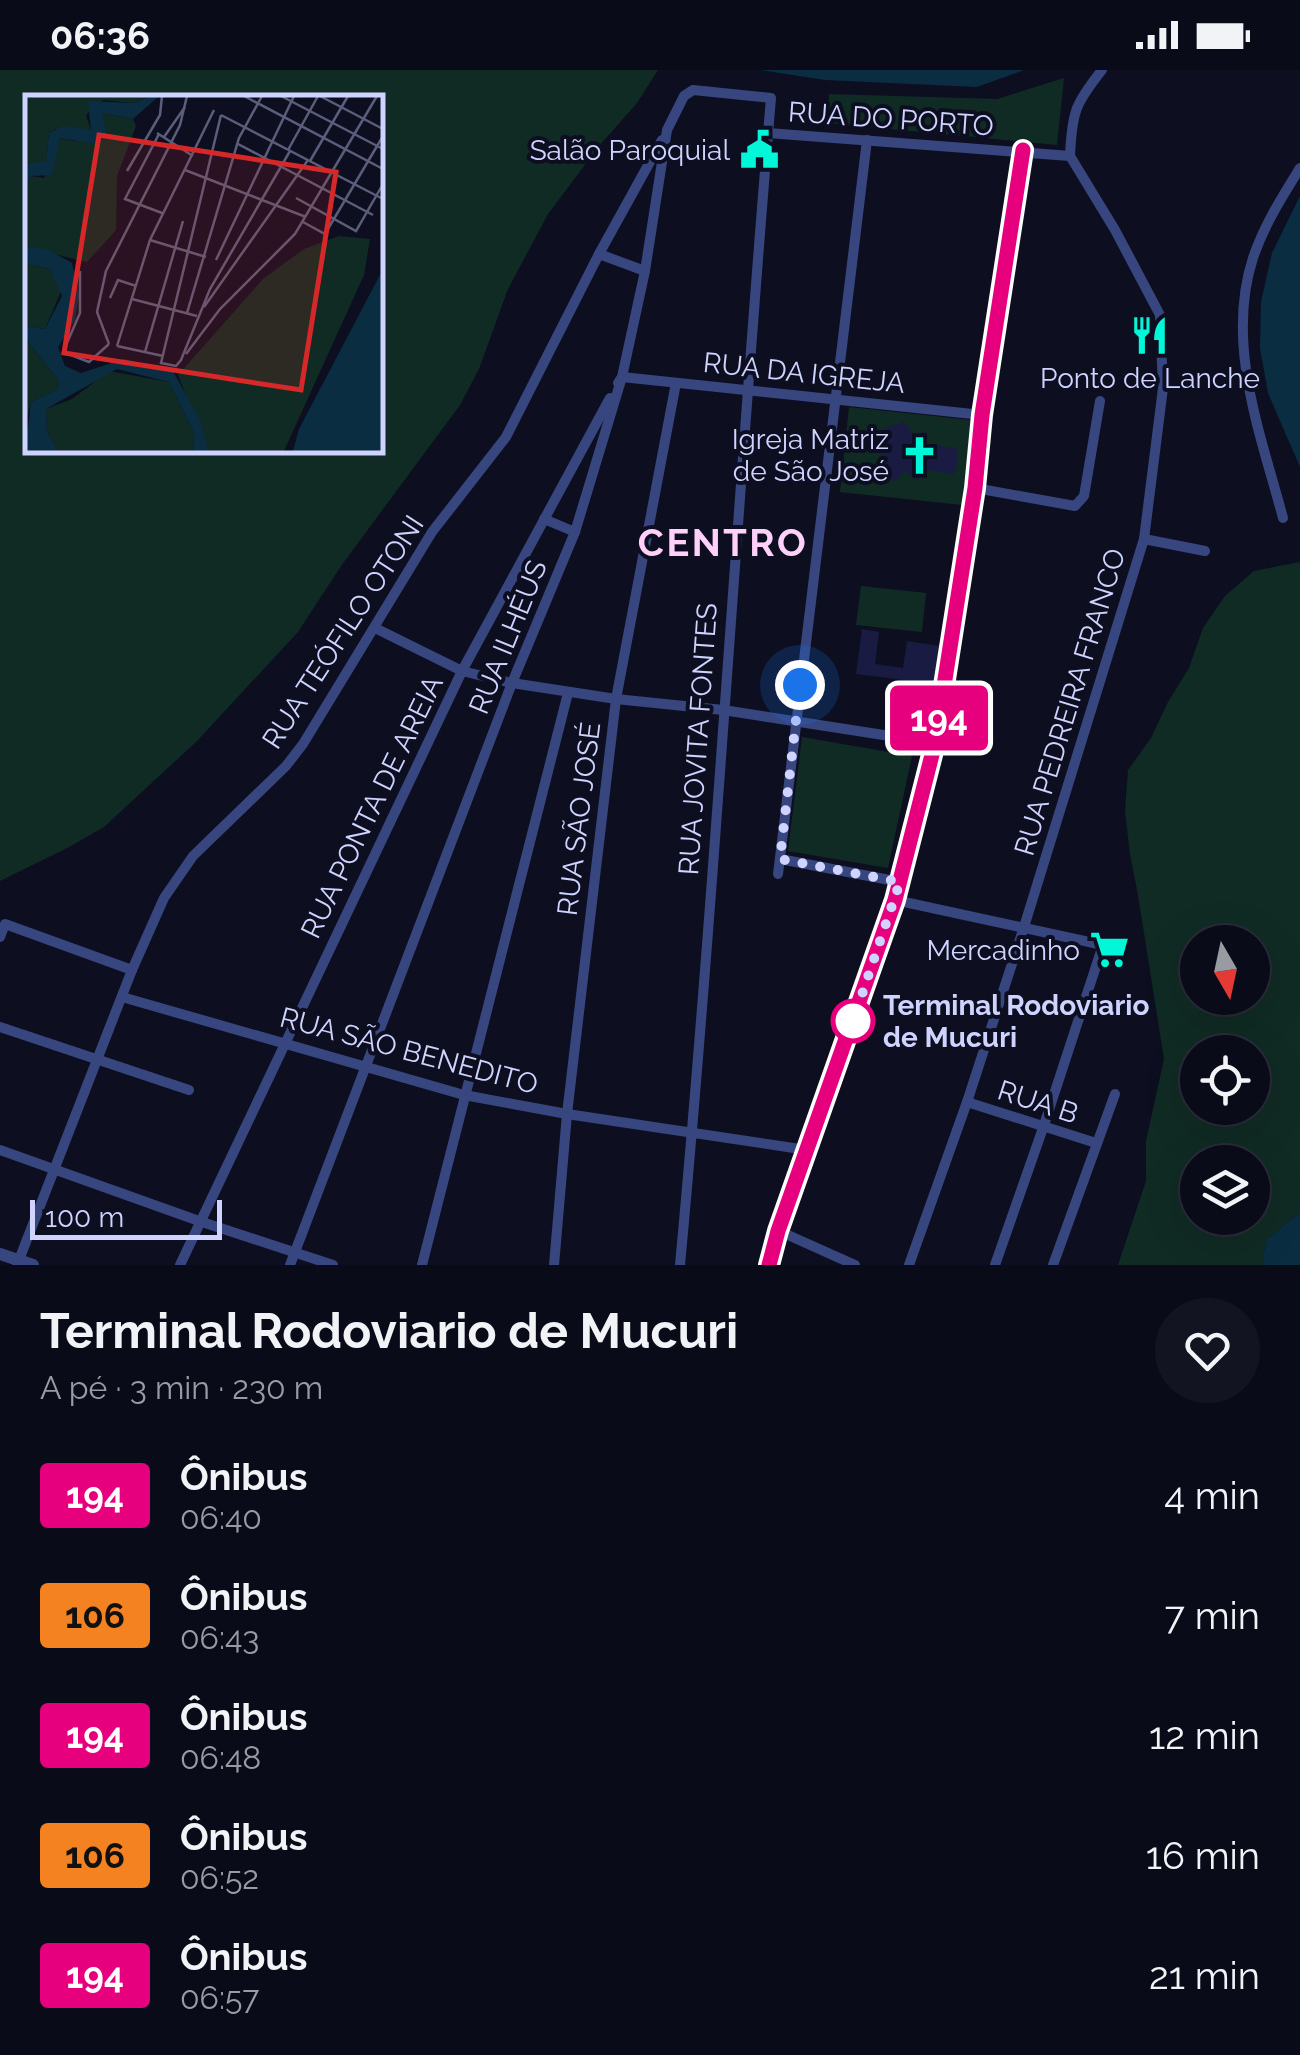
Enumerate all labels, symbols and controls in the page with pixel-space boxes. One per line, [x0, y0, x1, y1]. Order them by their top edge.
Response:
text: 06:36 [50, 13, 150, 58]
inset map [25, 95, 382, 452]
street label: RUA DO PORTO [787, 95, 995, 143]
public building icon: Salão Paroquial [739, 129, 781, 171]
place label: Salão Paroquial [530, 134, 730, 167]
restaurant icon: Ponto de Lanche [1129, 314, 1171, 356]
street label: RUA DA IGREJA [702, 346, 907, 400]
place label: Ponto de Lanche [1040, 362, 1260, 395]
place label: Igreja Matriz de São José [732, 423, 889, 488]
church icon: Igreja Matriz de São José [898, 434, 940, 476]
street label: RUA TEÓFILO OTONI [255, 509, 431, 755]
district label: CENTRO [638, 520, 808, 565]
street label: RUA PEDREIRA FRANCO [1008, 545, 1132, 859]
street label: RUA ILHÉUS [462, 555, 554, 719]
street label: RUA JOVITA FONTES [672, 602, 724, 876]
your location [775, 660, 825, 710]
street label: RUA PONTA DE AREIA [294, 670, 450, 944]
line badge: 194 [882, 686, 996, 750]
text: 194 [910, 698, 968, 739]
street label: RUA SÃO JOSÉ [550, 720, 607, 918]
north arrow [1180, 925, 1270, 1015]
map controls [1180, 925, 1270, 1235]
supermarket icon: Mercadinho [1089, 929, 1131, 971]
place label: Mercadinho [926, 934, 1080, 967]
place label: Terminal Rodoviario de Mucuri [883, 989, 1149, 1054]
street label: RUA SÃO BENEDITO [276, 1000, 542, 1101]
marker: Terminal Rodoviario de Mucuri [832, 1000, 874, 1042]
button: locate [1180, 1035, 1270, 1125]
street label: RUA B [994, 1074, 1082, 1130]
button: layers [1180, 1145, 1270, 1235]
scale bar [30, 1195, 222, 1240]
text: 100 m [45, 1201, 124, 1234]
button: heart [1155, 1298, 1260, 1403]
text: Terminal Rodoviario de Mucuri [40, 1303, 738, 1359]
text: A pé · 3 min · 230 m [40, 1369, 323, 1406]
text: Ônibus [180, 1454, 308, 1499]
text: 4 min [1164, 1473, 1260, 1518]
text: 194 [66, 1475, 124, 1516]
text: 06:40 [180, 1499, 262, 1536]
text: Ônibus [180, 1574, 308, 1619]
text: 7 min [1165, 1593, 1260, 1638]
text: 106 [65, 1595, 125, 1636]
text: 06:43 [180, 1619, 259, 1656]
text: Ônibus [180, 1694, 308, 1739]
text: 12 min [1149, 1713, 1260, 1758]
text: 194 [66, 1715, 124, 1756]
text: 06:48 [180, 1739, 261, 1776]
text: Ônibus [180, 1814, 308, 1859]
text: 16 min [1146, 1833, 1260, 1878]
text: 106 [65, 1835, 125, 1876]
text: 06:52 [180, 1859, 259, 1896]
text: Ônibus [180, 1934, 308, 1979]
text: 21 min [1149, 1953, 1260, 1998]
text: 194 [66, 1955, 124, 1996]
text: 06:57 [180, 1979, 259, 2016]

